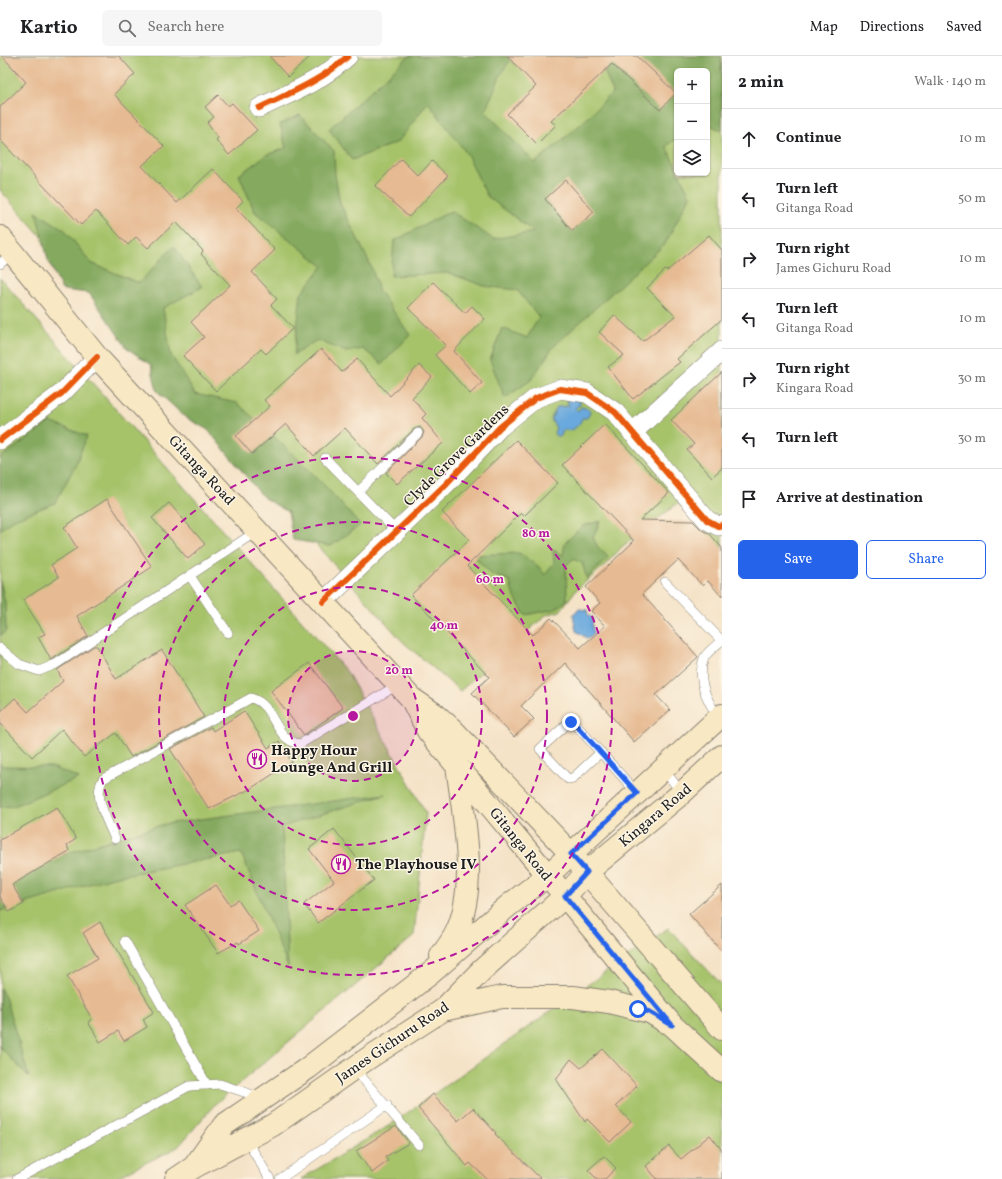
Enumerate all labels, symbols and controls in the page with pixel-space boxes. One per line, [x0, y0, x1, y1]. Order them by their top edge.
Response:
search box [102, 10, 382, 46]
text: Kartio [20, 15, 78, 41]
icon: search [116, 17, 138, 39]
text: Search here [148, 17, 224, 38]
text: Map [810, 18, 838, 37]
text: Directions [860, 18, 924, 37]
text: Saved [946, 18, 982, 37]
map controls [674, 68, 710, 176]
button: + [674, 68, 710, 104]
text: 2 min [738, 71, 784, 94]
text: Walk · 140 m [914, 73, 986, 91]
button: − [674, 104, 710, 140]
icon: ahead [738, 128, 760, 150]
text: Continue [776, 128, 841, 149]
text: 10 m [959, 130, 986, 148]
button: layers [674, 140, 710, 176]
text: Turn left [776, 179, 838, 200]
icon: left [738, 188, 760, 210]
text: 50 m [958, 190, 986, 208]
text: Gitanga Road [776, 200, 853, 218]
text: Turn right [776, 239, 850, 260]
icon: right [738, 248, 760, 270]
text: 10 m [959, 250, 986, 268]
text: James Gichuru Road [776, 260, 891, 278]
text: Turn left [776, 299, 838, 320]
icon: left [738, 308, 760, 330]
text: 10 m [959, 310, 986, 328]
text: Gitanga Road [776, 320, 853, 338]
text: Turn right [776, 359, 850, 380]
icon: right [738, 368, 760, 390]
text: 30 m [958, 370, 986, 388]
text: Kingara Road [776, 380, 853, 398]
street label: Clyde Grove Gardens [400, 400, 514, 512]
icon: left [738, 428, 760, 450]
text: Turn left [776, 428, 838, 449]
text: 30 m [958, 430, 986, 448]
street label: Gitanga Road [163, 431, 239, 511]
icon: arrive [738, 488, 760, 510]
text: Arrive at destination [776, 488, 923, 509]
text: 80 m [522, 526, 550, 542]
button: Save [738, 540, 858, 579]
button: Share [866, 540, 986, 579]
text: 60 m [476, 572, 504, 588]
text: 40 m [430, 618, 459, 634]
text: 20 m [385, 663, 413, 679]
centre of rings [346, 709, 360, 723]
route end [562, 713, 580, 731]
place label: Happy Hour Lounge And Grill [271, 741, 392, 779]
restaurant icon: Happy Hour Lounge And Grill [246, 748, 268, 770]
street label: Kingara Road [615, 779, 697, 853]
street label: Gitanga Road [484, 804, 556, 886]
restaurant icon: The Playhouse IV [330, 853, 352, 875]
place label: The Playhouse IV [355, 855, 477, 876]
street label: James Gichuru Road [332, 997, 454, 1089]
route start [629, 1000, 647, 1018]

